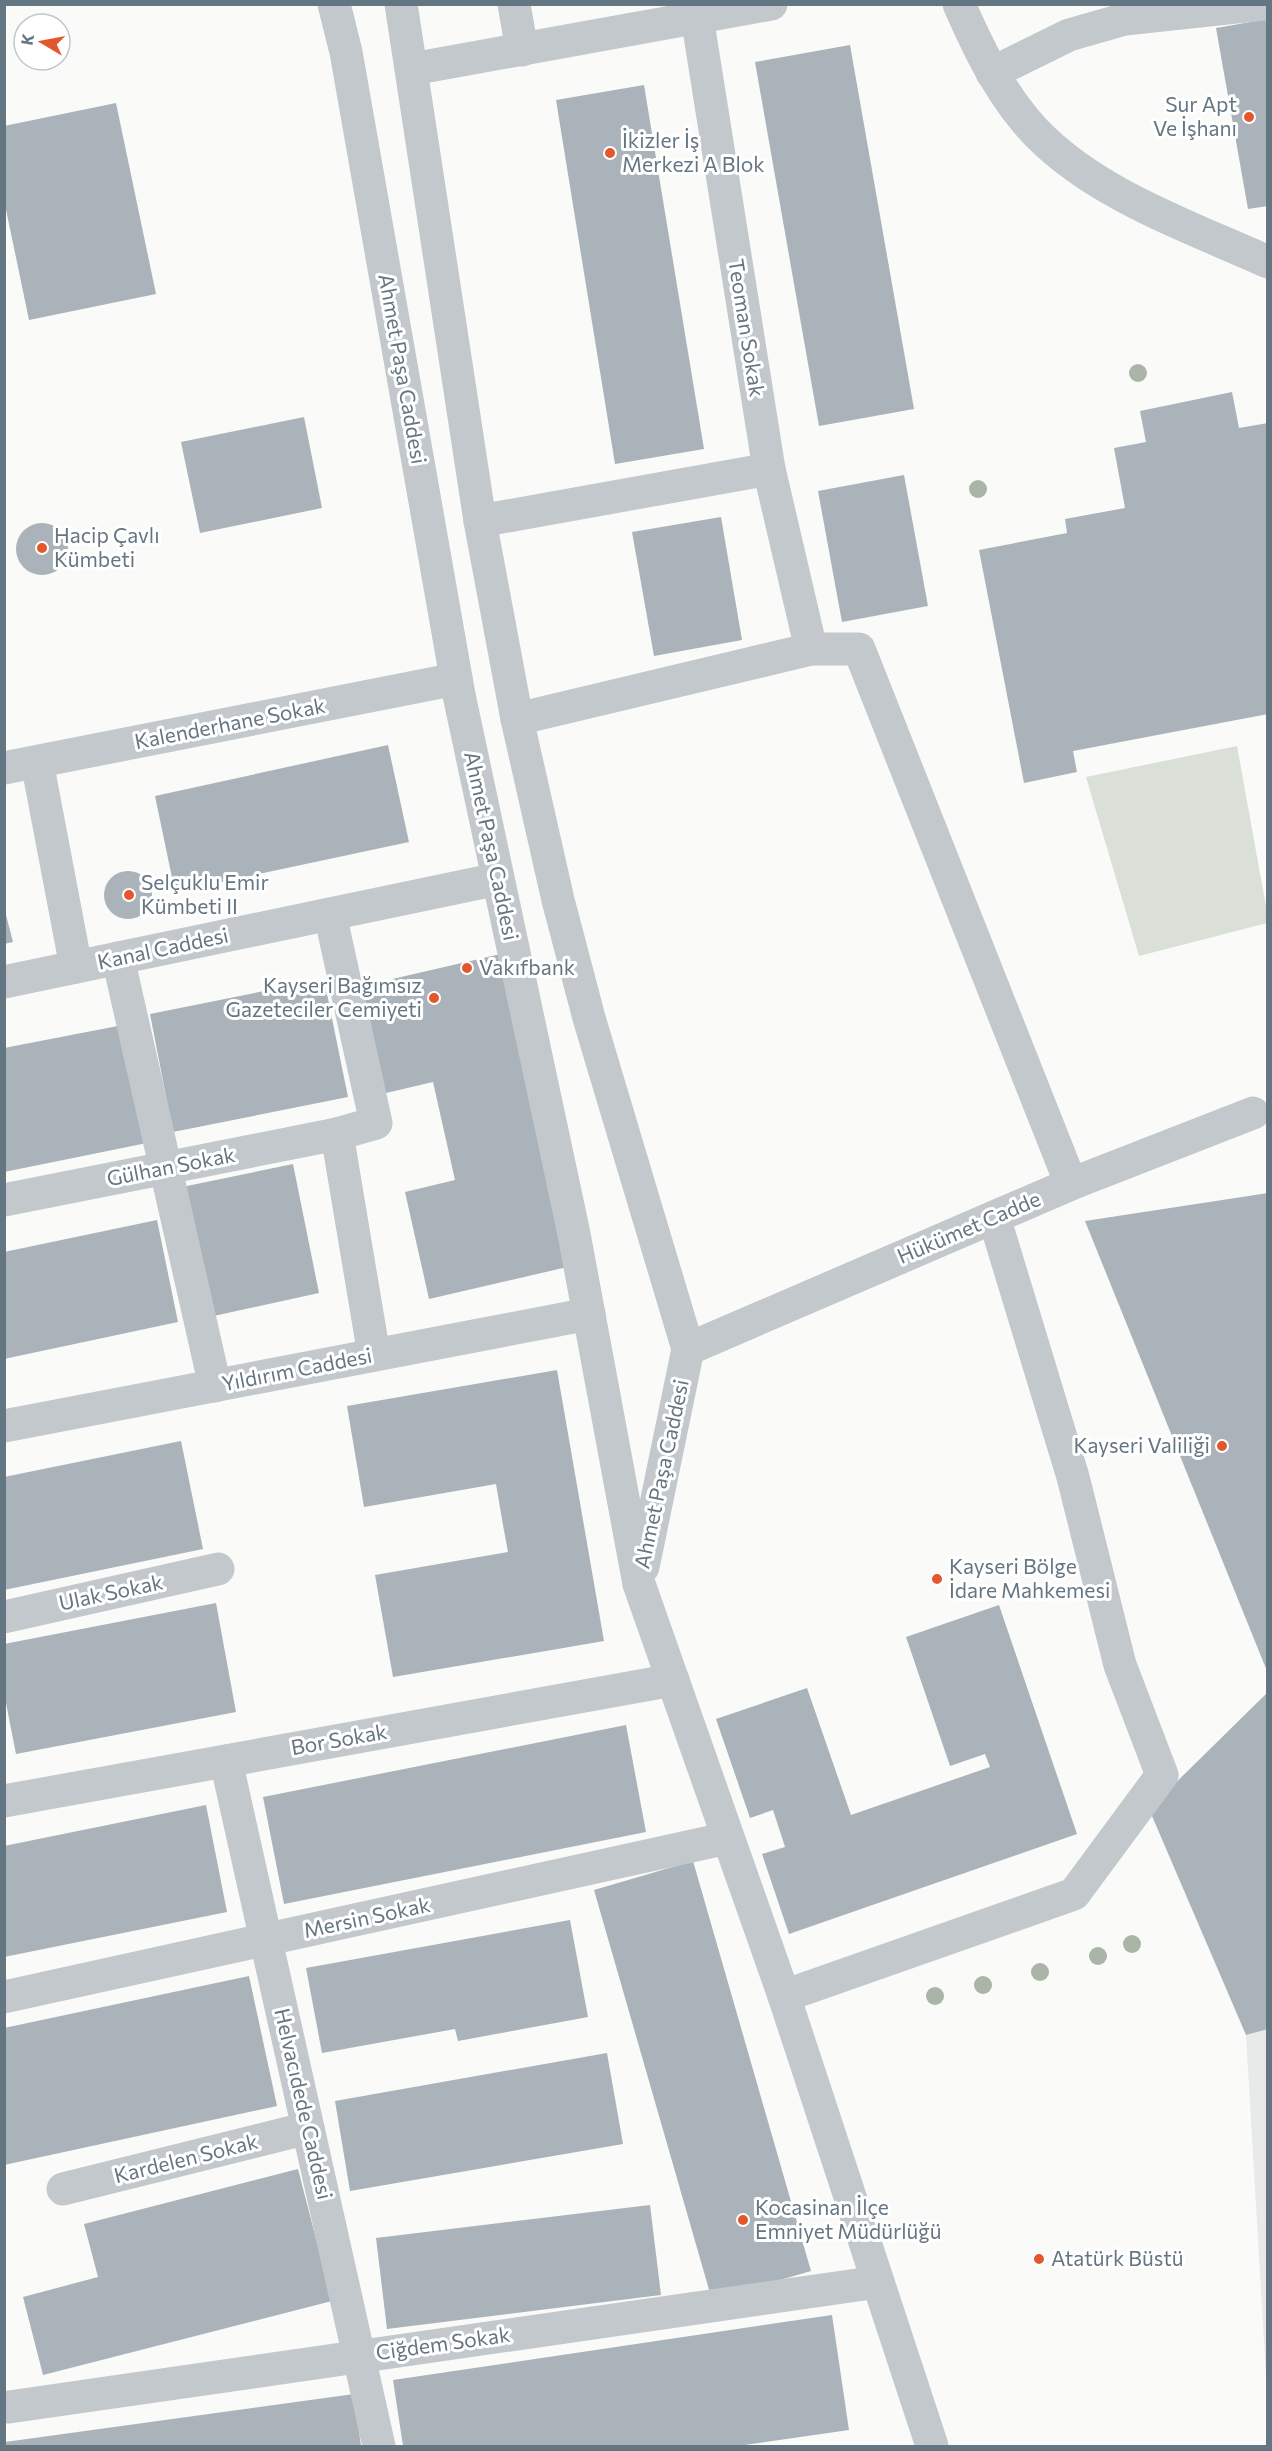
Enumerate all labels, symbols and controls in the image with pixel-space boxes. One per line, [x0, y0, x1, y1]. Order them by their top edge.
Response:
north arrow [12, 12, 72, 72]
text: K [16, 32, 37, 46]
place label: Sur Apt Ve İşhanı [1153, 91, 1237, 140]
marker: Sur Apt Ve İşhanı [1242, 110, 1256, 124]
place label: İkizler İş Merkezi A Blok [622, 127, 765, 176]
marker: İkizler İş Merkezi A Blok [603, 146, 617, 160]
street label: Teoman Sokak [724, 257, 771, 399]
street label: Ahmet Paşa Caddesi [374, 272, 433, 466]
place label: Hacip Çavlı Kümbeti [54, 522, 160, 571]
marker: Hacip Çavlı Kümbeti [35, 541, 49, 555]
street label: Kalenderhane Sokak [132, 692, 327, 753]
street label: Ahmet Paşa Caddesi [460, 749, 525, 943]
place label: Selçuklu Emir Kümbeti II [141, 869, 269, 918]
marker: Selçuklu Emir Kümbeti II [122, 888, 136, 902]
street label: Kanal Caddesi [95, 921, 230, 974]
place label: Vakıfbank [479, 954, 575, 979]
marker: Vakıfbank [460, 961, 474, 975]
place label: Kayseri Bağımsız Gazeteciler Cemiyeti [226, 972, 422, 1021]
marker: Kayseri Bağımsız Gazeteciler Cemiyeti [427, 991, 441, 1005]
street label: Gülhan Sokak [104, 1141, 237, 1190]
street label: Hükümet Cadde [893, 1185, 1044, 1268]
street label: Yıldırım Caddesi [220, 1342, 374, 1395]
street label: Ahmet Paşa Caddesi [628, 1377, 693, 1571]
place label: Kayseri Valiliği [1073, 1432, 1210, 1457]
marker: Kayseri Valiliği [1215, 1439, 1229, 1453]
place label: Kayseri Bölge İdare Mahkemesi [949, 1553, 1110, 1602]
street label: Ulak Sokak [56, 1568, 165, 1615]
marker: Kayseri Bölge İdare Mahkemesi [930, 1572, 944, 1586]
street label: Bor Sokak [289, 1718, 389, 1759]
street label: Mersin Sokak [301, 1891, 432, 1942]
street label: Helvacıdede Caddesi [270, 2006, 339, 2202]
street label: Kardelen Sokak [111, 2128, 260, 2188]
place label: Kocasinan İlçe Emniyet Müdürlüğü [755, 2194, 941, 2243]
marker: Kocasinan İlçe Emniyet Müdürlüğü [736, 2213, 750, 2227]
place label: Atatürk Büstü [1051, 2245, 1184, 2270]
marker: Atatürk Büstü [1032, 2252, 1046, 2266]
street label: Ciğdem Sokak [374, 2321, 511, 2364]

